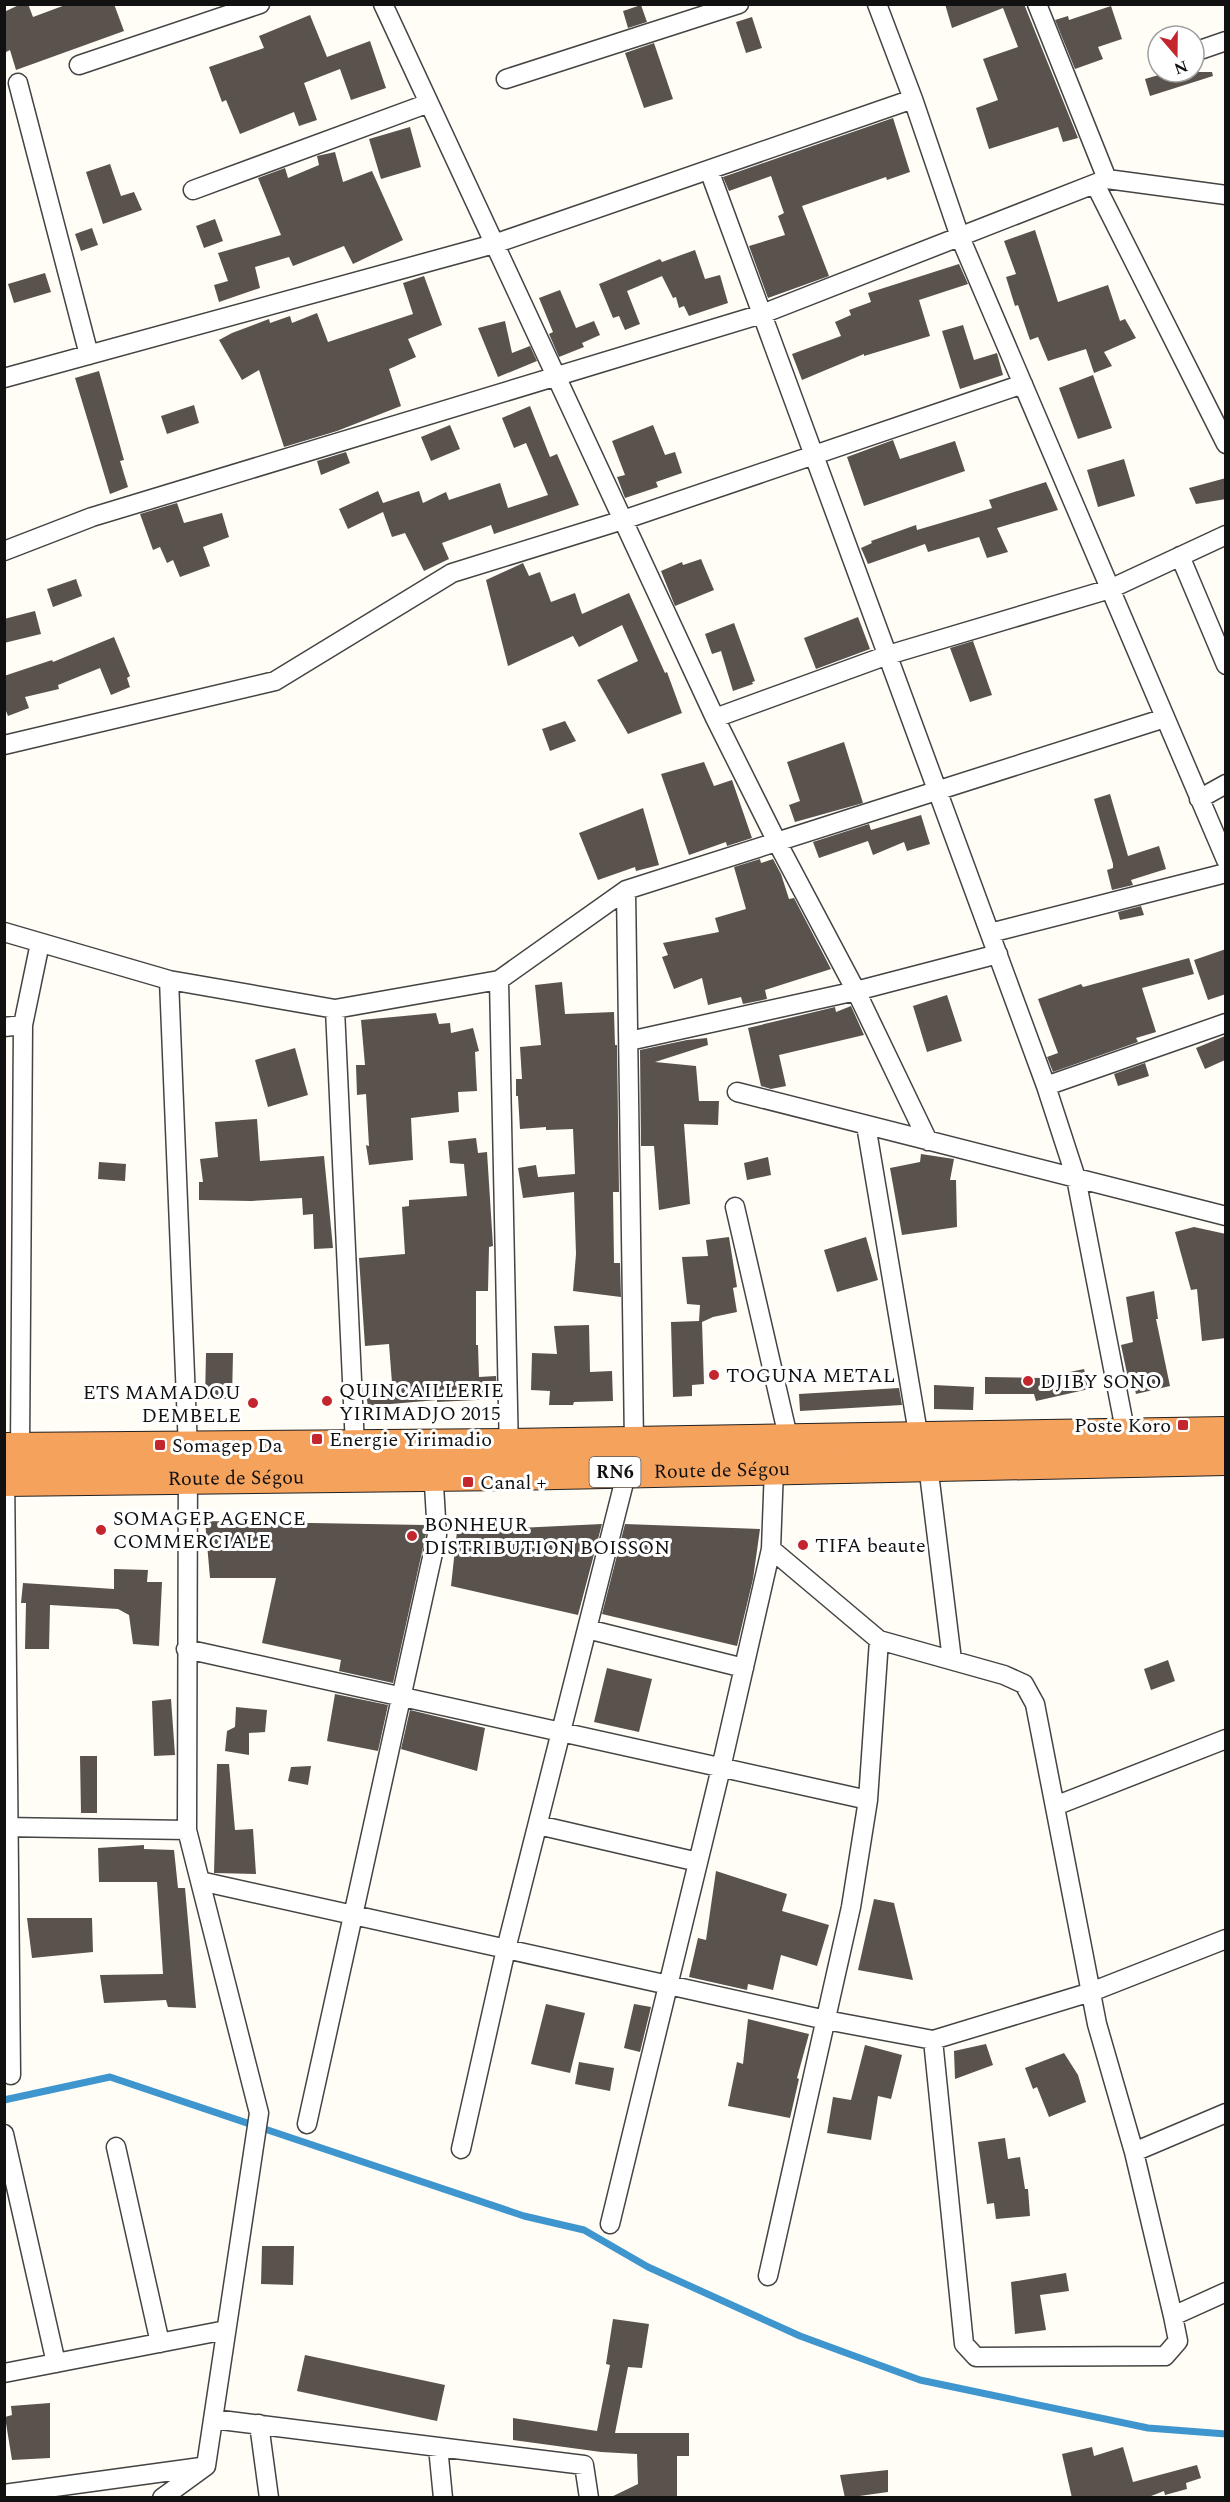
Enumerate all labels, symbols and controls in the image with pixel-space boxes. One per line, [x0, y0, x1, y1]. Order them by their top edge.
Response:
north arrow [1146, 24, 1206, 84]
text: N [1171, 54, 1191, 81]
place label: TOGUNA METAL [726, 1361, 895, 1391]
place label: DJIBY SONO [1040, 1367, 1162, 1397]
marker: TOGUNA METAL [707, 1368, 721, 1382]
marker: DJIBY SONO [1021, 1374, 1035, 1388]
place label: QUINCAILLERIE YIRIMADJO 2015 [339, 1376, 504, 1429]
place label: ETS MAMADOU DEMBELE [83, 1378, 241, 1431]
marker: QUINCAILLERIE YIRIMADJO 2015 [320, 1394, 334, 1408]
marker: ETS MAMADOU DEMBELE [246, 1396, 260, 1410]
place label: Poste Koro [1074, 1411, 1171, 1441]
marker: Poste Koro [1176, 1418, 1190, 1432]
place label: Energie Yirimadio [329, 1425, 492, 1455]
place label: Somagep Da [172, 1431, 283, 1461]
marker: Energie Yirimadio [310, 1432, 324, 1446]
marker: Somagep Da [153, 1438, 167, 1452]
street label: Route de Ségou [653, 1454, 790, 1487]
road number: RN6 [590, 1457, 640, 1487]
street label: Route de Ségou [168, 1462, 304, 1494]
place label: Canal + [480, 1468, 546, 1498]
marker: Canal + [461, 1475, 475, 1489]
place label: SOMAGEP AGENCE COMMERCIALE [113, 1504, 306, 1557]
place label: BONHEUR DISTRIBUTION BOISSON [424, 1510, 670, 1563]
marker: SOMAGEP AGENCE COMMERCIALE [94, 1523, 108, 1537]
marker: BONHEUR DISTRIBUTION BOISSON [405, 1529, 419, 1543]
place label: TIFA beaute [815, 1531, 926, 1561]
marker: TIFA beaute [796, 1538, 810, 1552]

